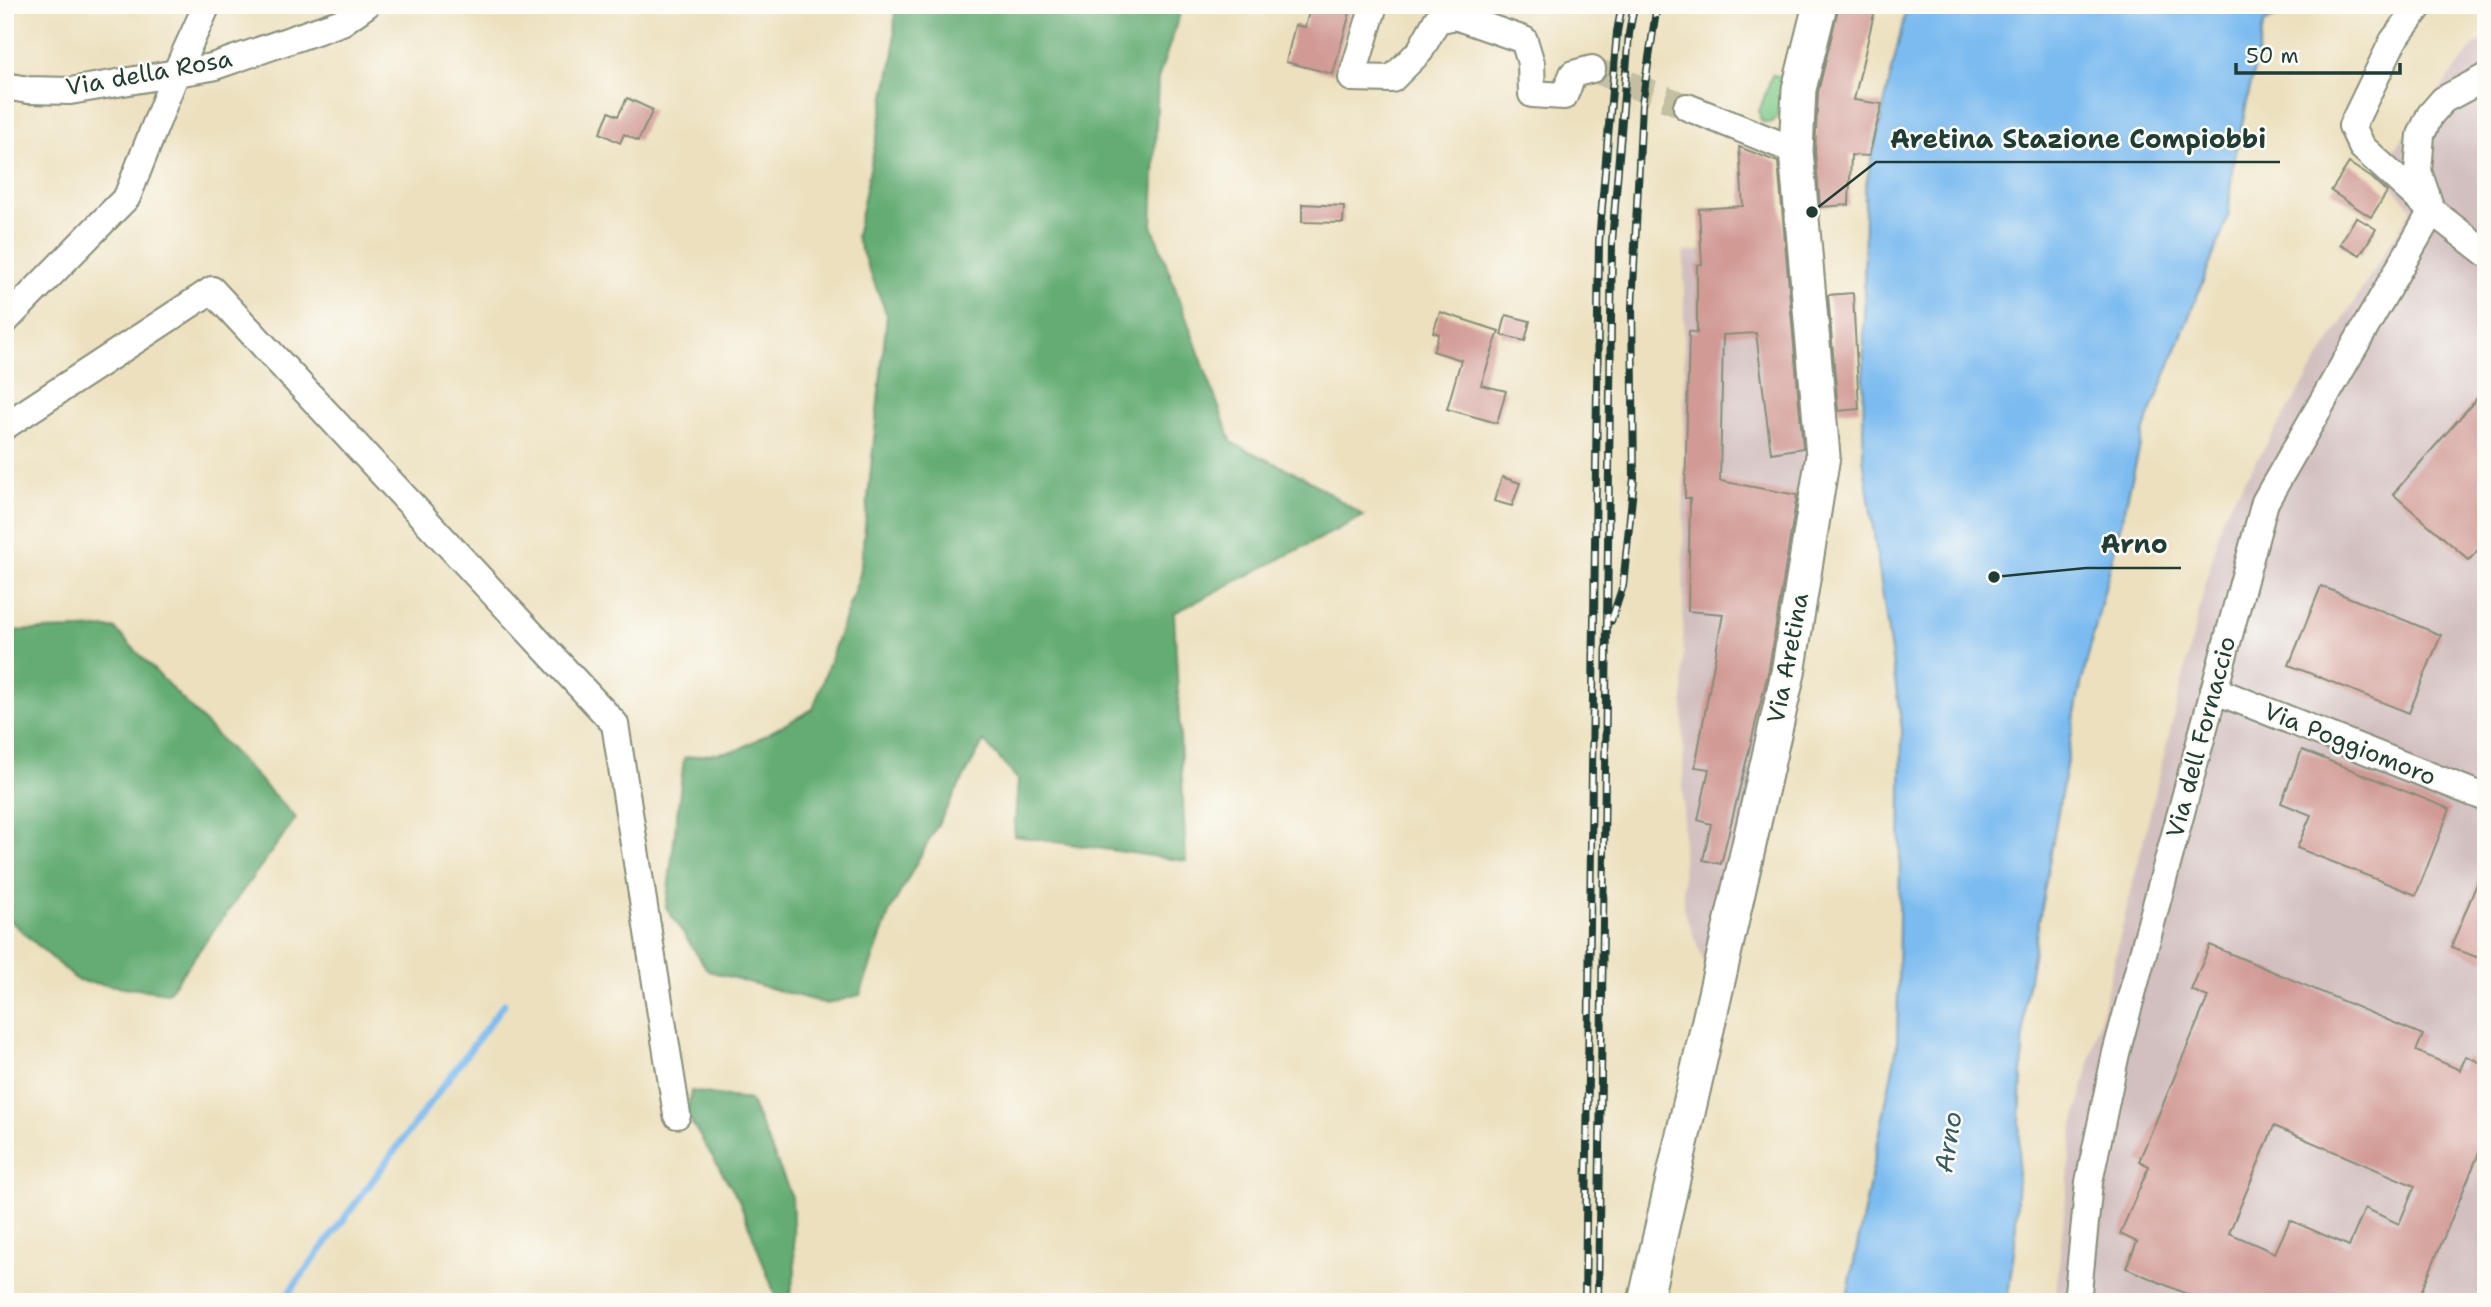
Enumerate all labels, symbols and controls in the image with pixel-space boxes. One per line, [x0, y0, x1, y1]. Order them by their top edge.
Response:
scale bar [2236, 32, 2400, 76]
text: 50 m [2246, 42, 2299, 70]
street label: Via della Rosa [63, 43, 235, 103]
callout: Aretina Stazione Compiobbi [1876, 115, 2280, 162]
text: Aretina Stazione Compiobbi [1890, 121, 2266, 156]
callout: Arno [2086, 521, 2181, 568]
text: Arno [2100, 526, 2168, 561]
street label: Via Aretina [1760, 590, 1816, 726]
street label: Via dell Fornaccio [2159, 633, 2243, 841]
street label: Via Poggiomoro [2259, 695, 2441, 793]
water label: Arno [1925, 1109, 1970, 1175]

